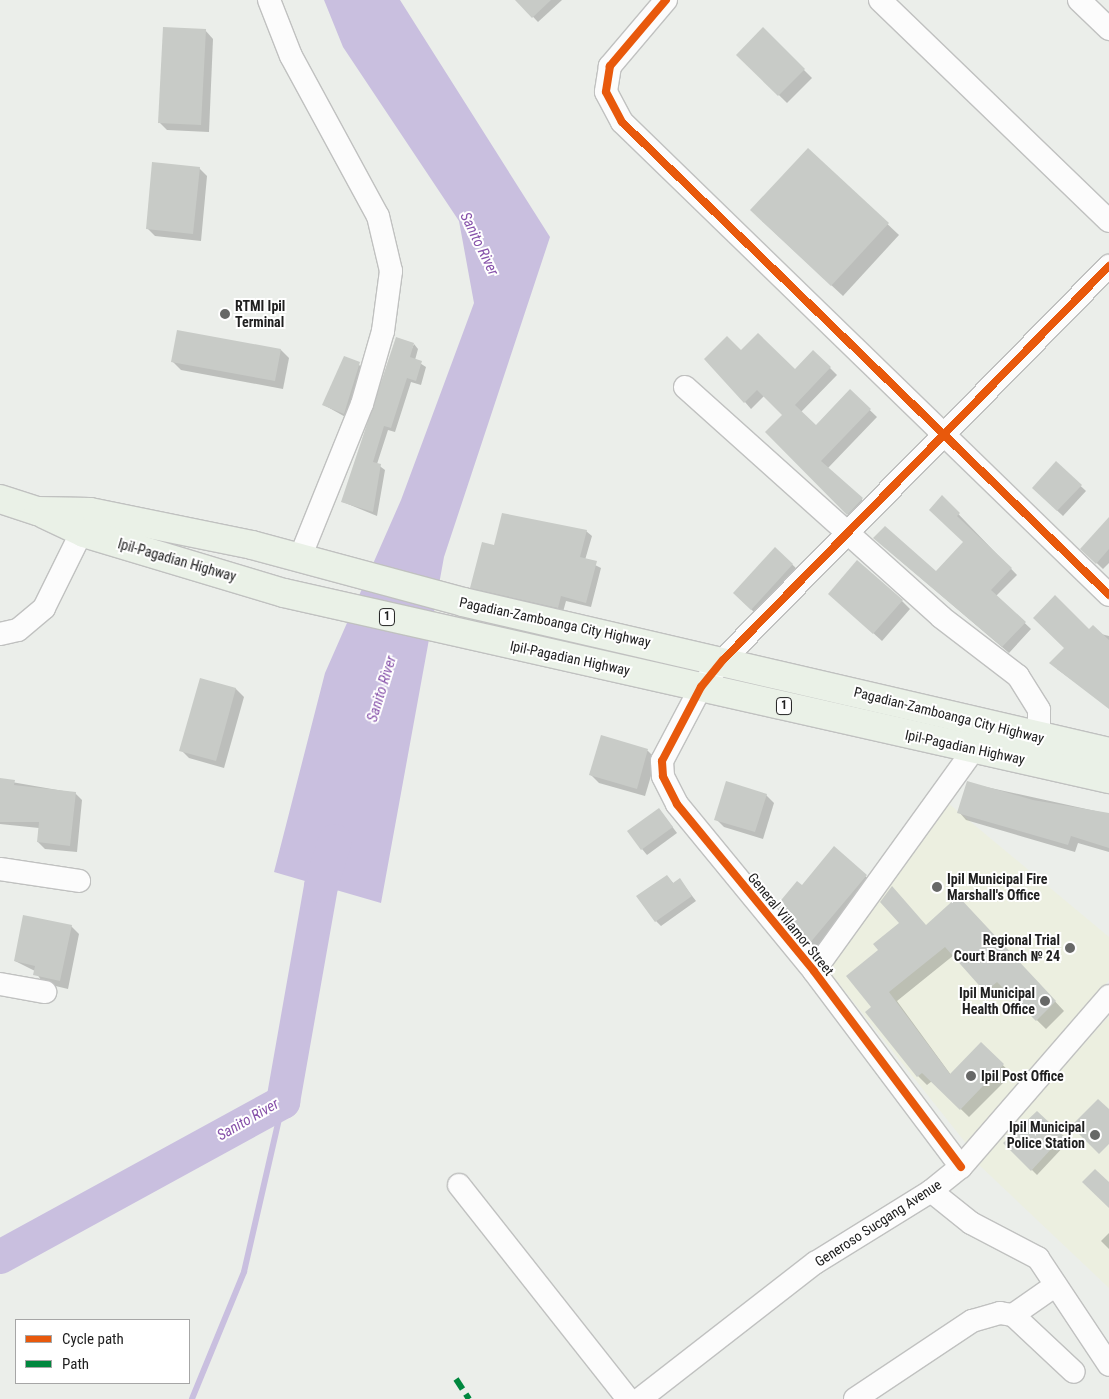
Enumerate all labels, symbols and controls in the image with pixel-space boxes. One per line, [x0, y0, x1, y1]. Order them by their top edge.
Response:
water label: Sanito River [456, 209, 502, 279]
place label: RTMI Ipil Terminal [235, 298, 285, 331]
marker: RTMI Ipil Terminal [219, 308, 231, 320]
street label: Ipil-Pagadian Highway [116, 535, 238, 585]
street label: Pagadian-Zamboanga City Highway [458, 593, 652, 651]
road number: 1 [378, 608, 396, 626]
street label: Ipil-Pagadian Highway [508, 637, 632, 679]
water label: Sanito River [363, 654, 401, 724]
street label: Pagadian-Zamboanga City Highway [852, 683, 1046, 747]
road number: 1 [775, 696, 793, 716]
street label: Ipil-Pagadian Highway [903, 726, 1027, 768]
street label: General Villamor Street [744, 869, 838, 979]
place label: Ipil Municipal Fire Marshall's Office [947, 871, 1048, 904]
marker: Ipil Municipal Fire Marshall's Office [931, 881, 943, 893]
place label: Regional Trial Court Branch № 24 [954, 932, 1060, 964]
marker: Regional Trial Court Branch № 24 [1064, 942, 1076, 954]
place label: Ipil Municipal Health Office [959, 985, 1035, 1018]
marker: Ipil Municipal Health Office [1039, 995, 1051, 1007]
place label: Ipil Post Office [981, 1068, 1064, 1084]
marker: Ipil Post Office [965, 1070, 977, 1082]
water label: Sanito River [214, 1095, 282, 1145]
place label: Ipil Municipal Police Station [1007, 1119, 1085, 1152]
marker: Ipil Municipal Police Station [1089, 1129, 1101, 1141]
street label: Generoso Sucgang Avenue [812, 1176, 944, 1270]
legend [15, 1319, 190, 1384]
text: Cycle path [62, 1330, 124, 1348]
text: Path [62, 1355, 89, 1373]

